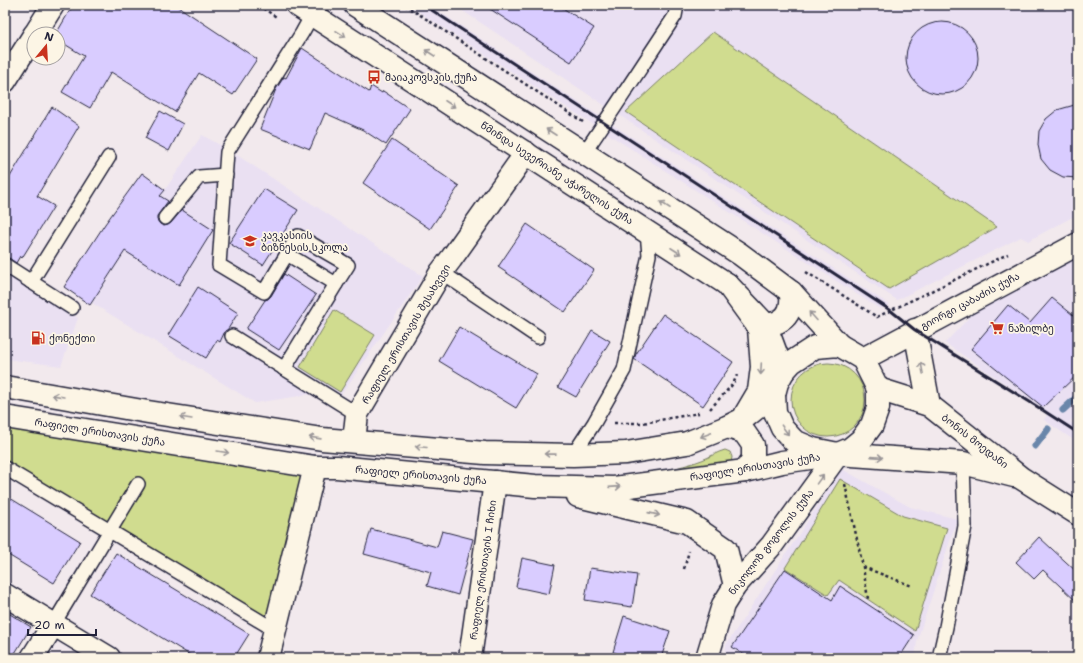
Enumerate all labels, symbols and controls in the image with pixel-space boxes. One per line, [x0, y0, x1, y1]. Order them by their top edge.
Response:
north arrow [26, 26, 66, 66]
text: N [42, 28, 56, 46]
one-way arrow [335, 30, 346, 38]
one-way arrow [424, 49, 436, 57]
bus stop icon: მაიაკოვსკის ქუჩა [366, 69, 382, 85]
place label: მაიაკოვსკის ქუჩა [385, 71, 477, 84]
one-way arrow [445, 100, 456, 109]
street label: წმინდა სევერიანე აჭარელის ქუჩა [478, 119, 636, 227]
one-way arrow [545, 127, 557, 135]
one-way arrow [660, 201, 671, 209]
place label: კავკასიის ბიზნესის სკოლა [261, 229, 348, 254]
school or university icon: კავკასიის ბიზნესის სკოლა [242, 233, 258, 249]
one-way arrow [670, 247, 682, 255]
street label: რაფიელ ერისთავის შესახვევი [359, 261, 453, 406]
street label: გიორგი ცაბაძის ქუჩა [918, 269, 1022, 333]
one-way arrow [808, 311, 818, 321]
supermarket icon: ნაზილბე [989, 320, 1005, 336]
place label: ნაზილბე [1008, 322, 1054, 335]
fuel station icon: ქონექთი [30, 330, 46, 346]
place label: ქონექთი [49, 332, 95, 345]
one-way arrow [757, 362, 765, 375]
one-way arrow [918, 362, 926, 375]
one-way arrow [52, 392, 65, 400]
street label: ბონის მოედანი [939, 411, 1011, 471]
one-way arrow [180, 414, 193, 422]
street label: რაფიელ ერისთავის ქუჩა [34, 415, 166, 449]
one-way arrow [780, 424, 789, 435]
one-way arrow [700, 432, 712, 440]
one-way arrow [309, 434, 322, 442]
one-way arrow [414, 443, 427, 450]
one-way arrow [216, 448, 229, 456]
one-way arrow [544, 450, 557, 458]
street label: რაფიელ ერისთავის ქუჩა [689, 450, 821, 484]
one-way arrow [870, 453, 883, 460]
street label: რაფიელ ერისთავის ქუჩა [355, 463, 487, 487]
one-way arrow [816, 474, 824, 485]
one-way arrow [608, 484, 621, 491]
street label: ნიკოლოზ გოგოლის ქუჩა [726, 486, 816, 598]
street label: რაფიელ ერისთავის I ჩიხი [467, 499, 499, 641]
one-way arrow [647, 511, 660, 519]
scale bar [28, 611, 96, 637]
text: 20 m [34, 617, 65, 633]

